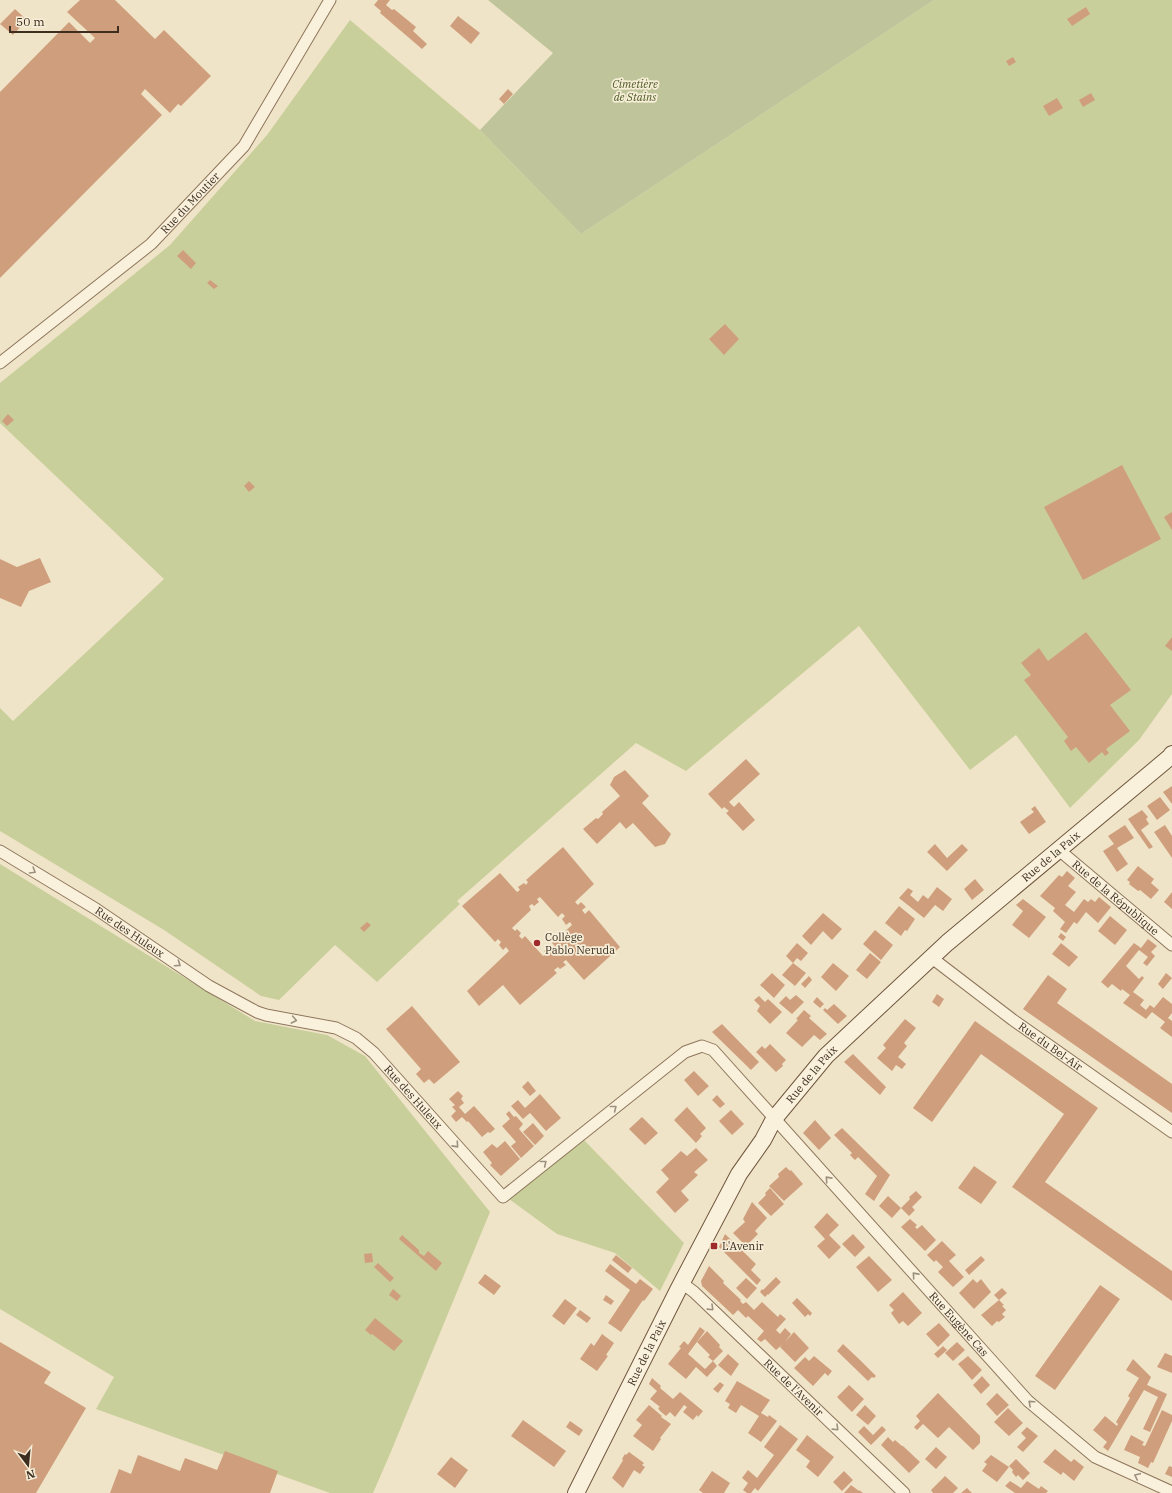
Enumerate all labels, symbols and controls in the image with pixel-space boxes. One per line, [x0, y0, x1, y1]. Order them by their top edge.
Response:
scale bar [10, 8, 118, 34]
text: 50 m [16, 14, 45, 29]
park label: Cimetière de Stains [612, 77, 658, 104]
street label: Rue du Moutier [158, 169, 223, 236]
street label: Rue de la Paix [1019, 828, 1083, 885]
street label: Rue de la République [1069, 857, 1162, 938]
one-way arrow [29, 866, 36, 874]
street label: Rue des Huleux [92, 903, 167, 961]
place label: Collège Pablo Neruda [545, 930, 615, 957]
marker: Collège Pablo Neruda [532, 938, 542, 948]
one-way arrow [174, 959, 181, 967]
one-way arrow [290, 1016, 297, 1024]
street label: Rue du Bel-Air [1016, 1019, 1085, 1074]
street label: Rue de la Paix [783, 1042, 840, 1106]
street label: Rue des Huleux [381, 1062, 446, 1132]
one-way arrow [610, 1105, 617, 1112]
one-way arrow [452, 1140, 459, 1147]
one-way arrow [540, 1161, 547, 1168]
one-way arrow [826, 1176, 833, 1183]
place label: L'Avenir [722, 1239, 764, 1253]
marker: L'Avenir [709, 1241, 719, 1251]
one-way arrow [912, 1272, 920, 1280]
street label: Rue Eugène Cas [926, 1289, 992, 1359]
one-way arrow [707, 1303, 714, 1310]
street label: Rue de la Paix [624, 1317, 669, 1388]
street label: Rue de l'Avenir [761, 1356, 826, 1419]
one-way arrow [1028, 1400, 1035, 1407]
one-way arrow [831, 1423, 838, 1430]
north arrow [8, 1445, 48, 1485]
text: N [24, 1467, 37, 1483]
one-way arrow [1133, 1473, 1141, 1481]

